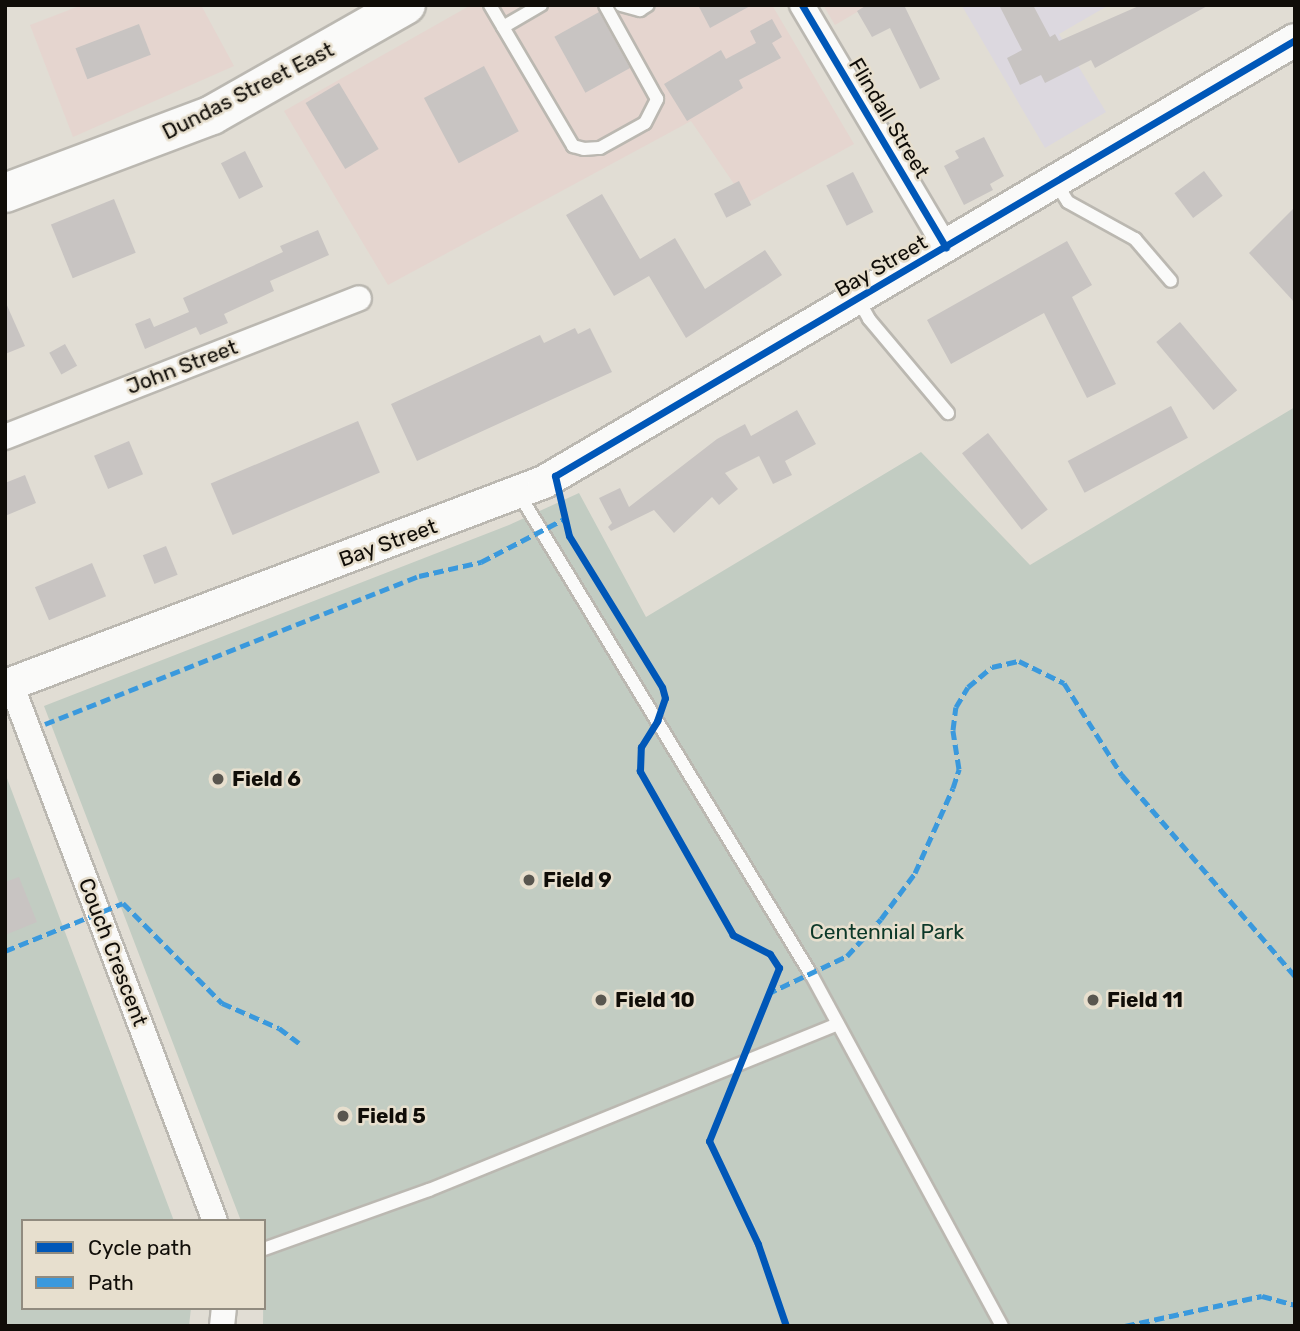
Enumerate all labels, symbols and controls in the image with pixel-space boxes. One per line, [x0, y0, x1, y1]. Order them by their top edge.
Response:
street label: Dundas Street East [158, 37, 338, 145]
street label: Flindall Street [843, 54, 935, 182]
street label: Bay Street [830, 229, 932, 303]
street label: John Street [123, 334, 241, 400]
street label: Bay Street [335, 514, 441, 572]
place label: Field 6 [232, 766, 301, 792]
marker: Field 6 [210, 771, 226, 787]
place label: Field 9 [543, 867, 612, 893]
marker: Field 9 [521, 872, 537, 888]
street label: Couch Crescent [73, 874, 153, 1030]
park label: Centennial Park [810, 919, 964, 945]
place label: Field 10 [615, 987, 695, 1013]
place label: Field 11 [1107, 987, 1183, 1013]
marker: Field 10 [593, 992, 609, 1008]
marker: Field 11 [1085, 992, 1101, 1008]
place label: Field 5 [357, 1103, 426, 1129]
marker: Field 5 [335, 1108, 351, 1124]
legend [21, 1219, 266, 1310]
text: Cycle path [88, 1235, 192, 1260]
text: Path [88, 1270, 134, 1295]

